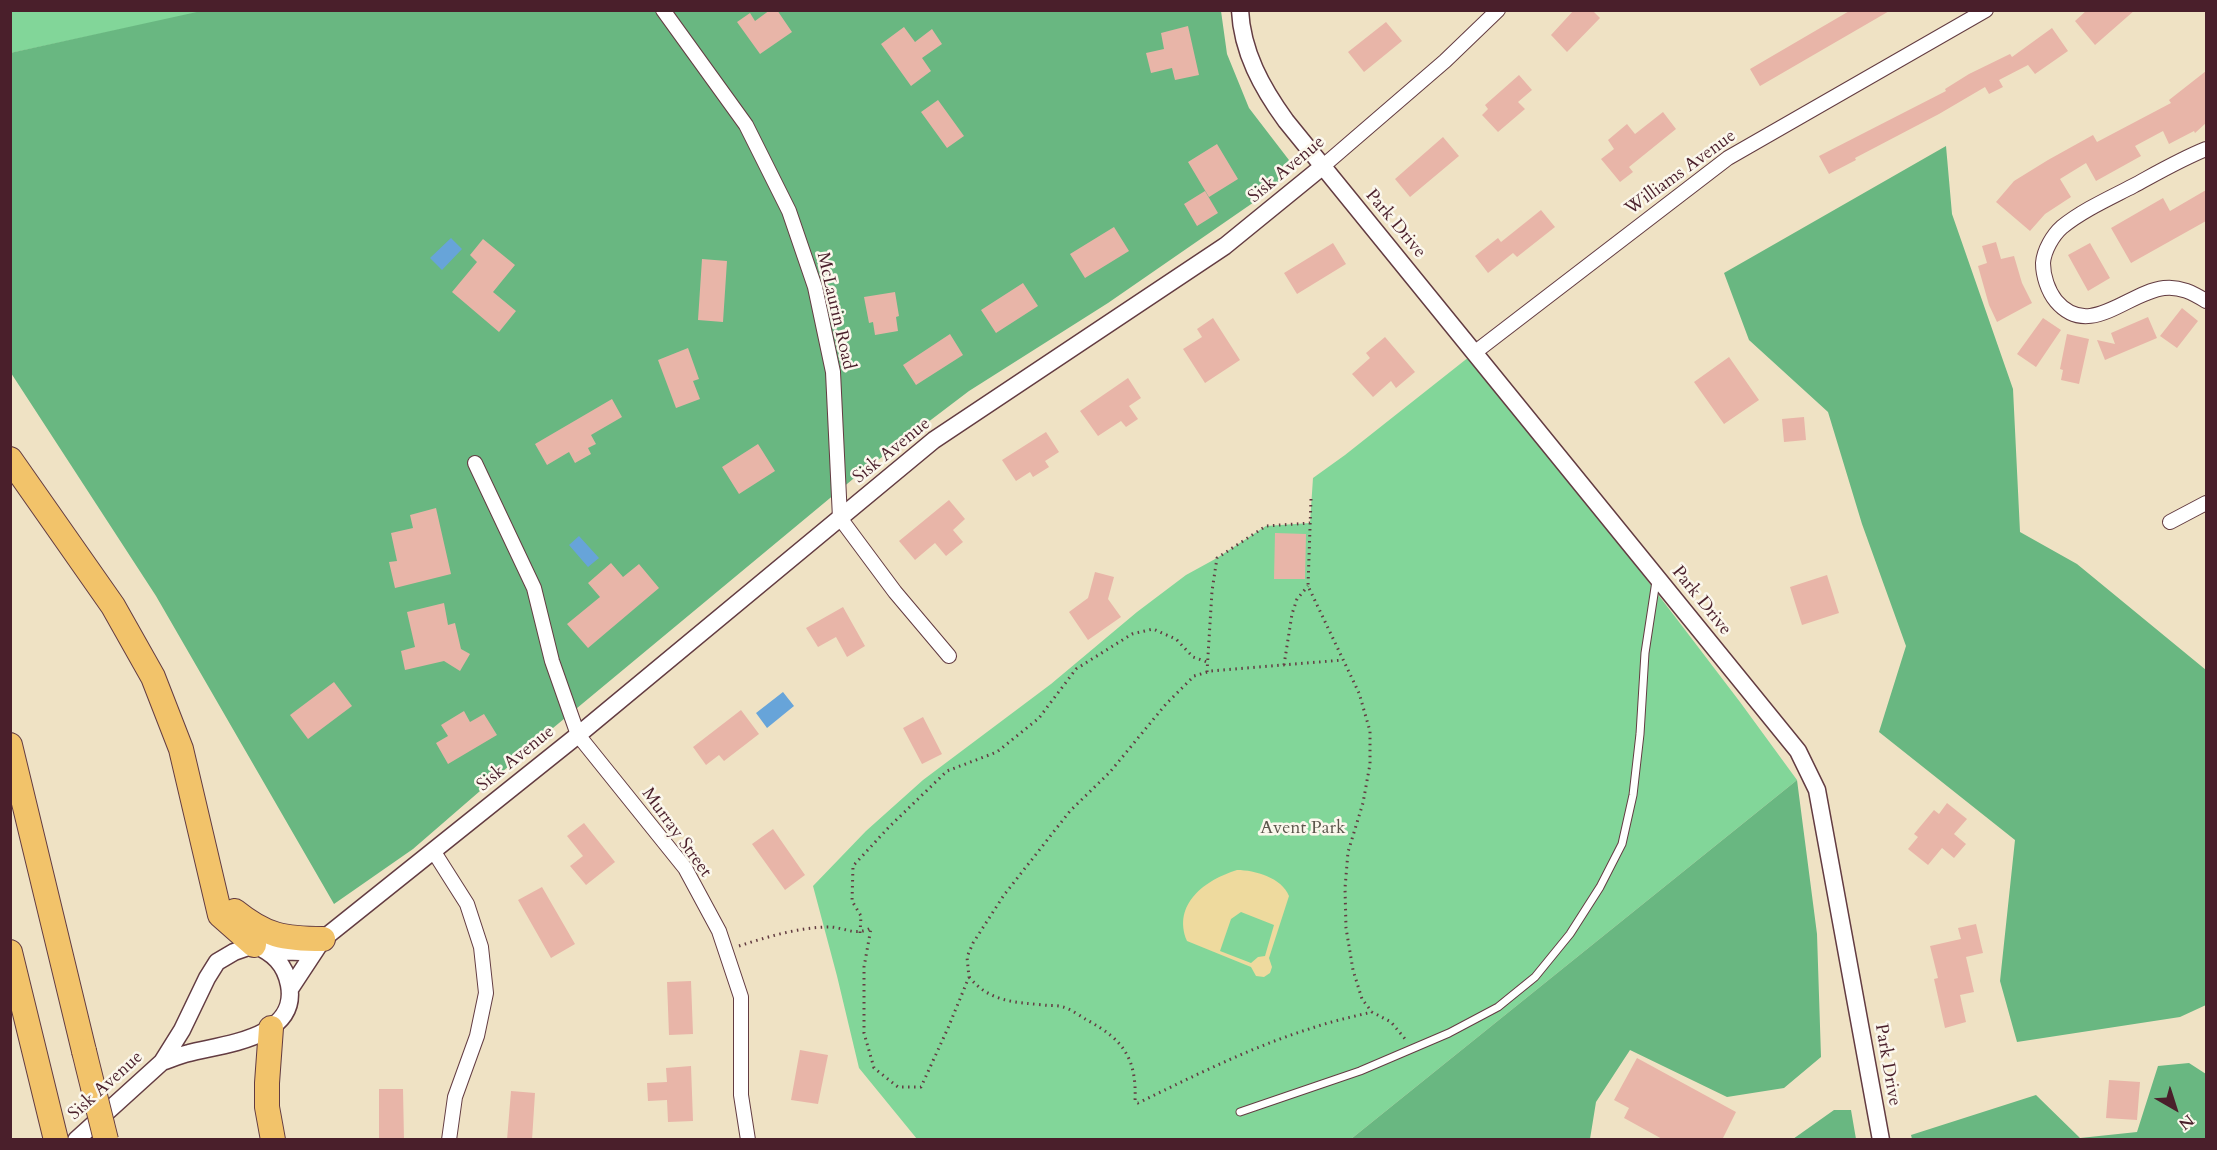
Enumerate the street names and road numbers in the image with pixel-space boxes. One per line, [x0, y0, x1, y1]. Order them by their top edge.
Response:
street label: Williams Avenue [1622, 126, 1740, 220]
street label: Sisk Avenue [1244, 132, 1330, 208]
street label: Park Drive [1360, 185, 1430, 263]
street label: McLaurin Road [811, 250, 859, 372]
street label: Sisk Avenue [849, 413, 935, 489]
street label: Park Drive [1666, 562, 1736, 640]
street label: Sisk Avenue [473, 721, 559, 797]
street label: Murray Street [636, 784, 716, 882]
street label: Park Drive [1869, 1022, 1905, 1108]
street label: Sisk Avenue [64, 1047, 148, 1125]

